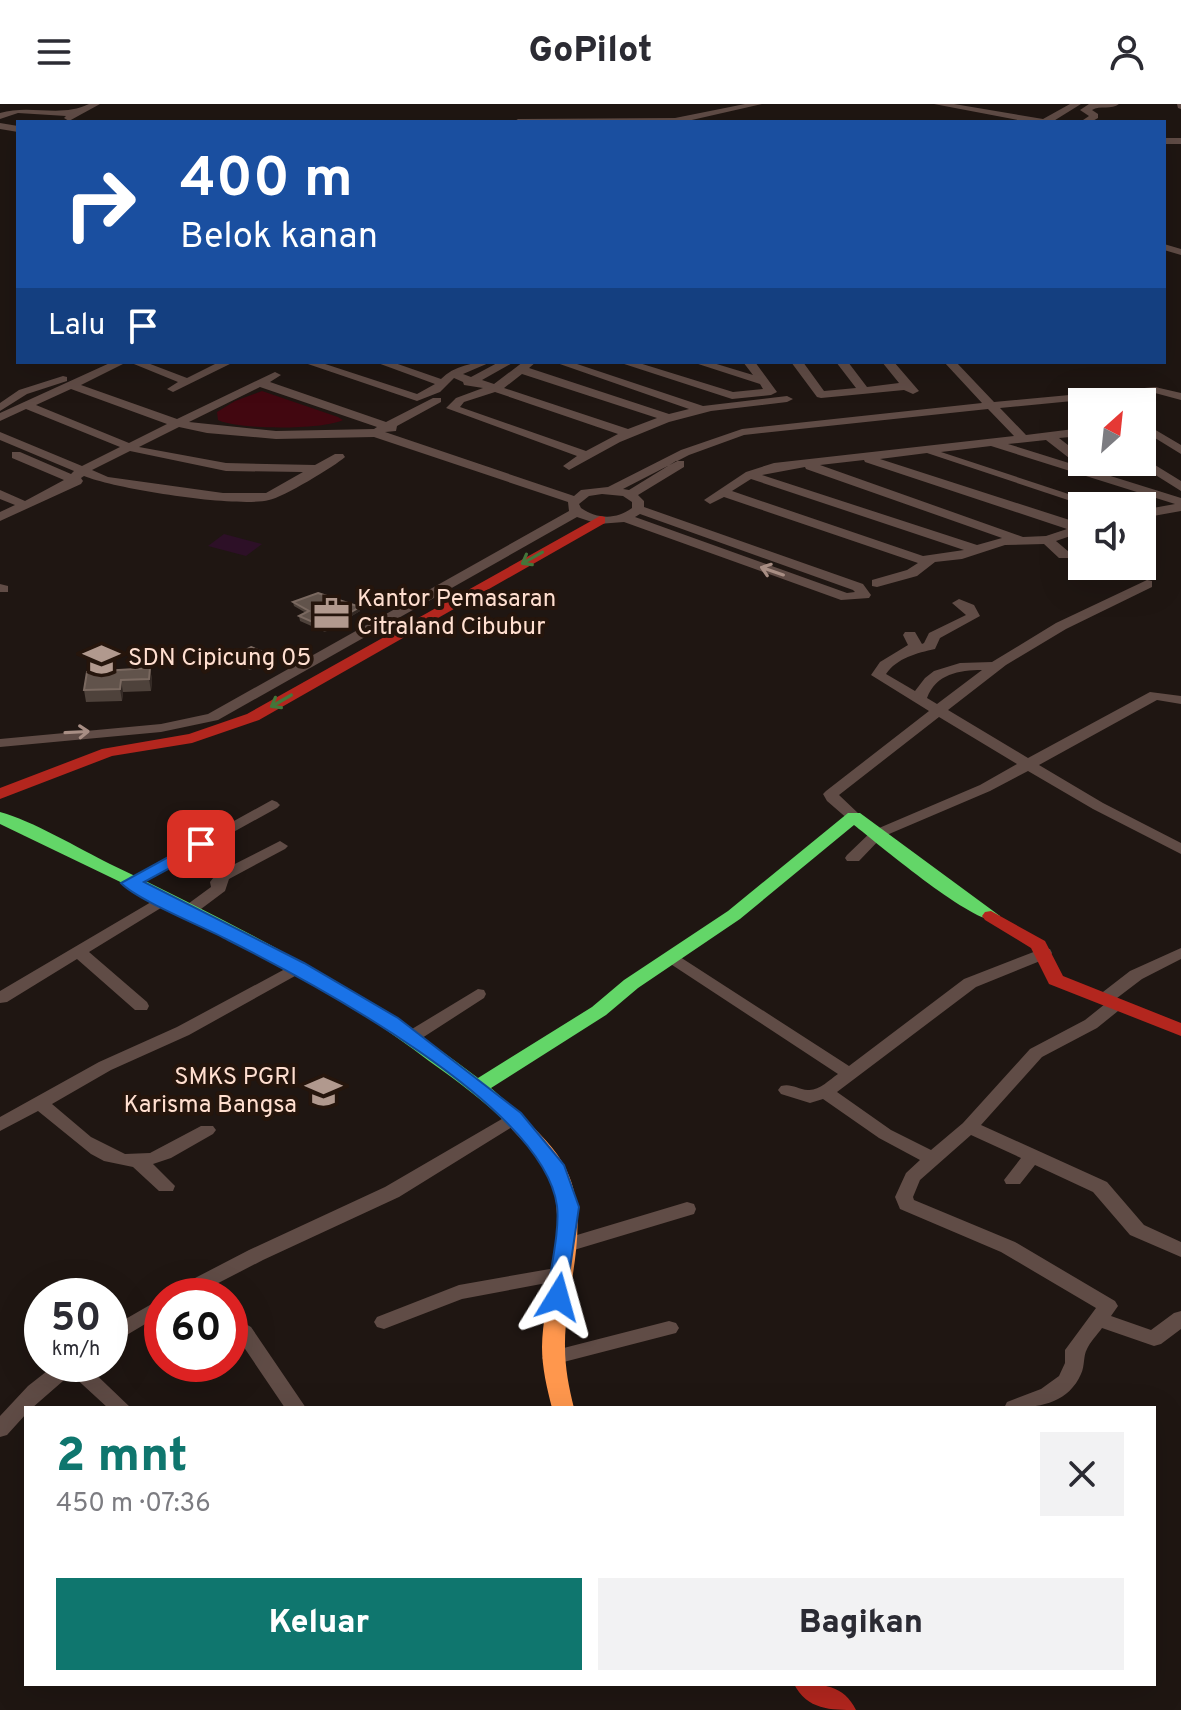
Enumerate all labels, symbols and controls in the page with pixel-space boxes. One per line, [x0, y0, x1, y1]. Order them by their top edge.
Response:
text: GoPilot [529, 29, 652, 75]
icon: menu [32, 30, 76, 74]
icon: person [1105, 30, 1149, 74]
text: 400 m [180, 146, 353, 216]
icon: right [48, 152, 152, 256]
text: Belok kanan [180, 215, 378, 261]
icon: arrive [121, 304, 165, 348]
text: Lalu [48, 308, 105, 345]
north arrow [1068, 388, 1156, 476]
map controls [1068, 388, 1156, 580]
button: sound [1068, 492, 1156, 580]
one-way arrow [520, 551, 544, 567]
one-way arrow [760, 562, 785, 577]
place label: Kantor Pemasaran Citraland Cibubur [357, 585, 556, 643]
office icon: Kantor Pemasaran Citraland Cibubur [312, 595, 350, 633]
school or university icon: SDN Cipicung 05 [83, 640, 121, 678]
place label: SDN Cipicung 05 [128, 644, 311, 674]
one-way arrow [270, 693, 293, 709]
one-way arrow [63, 724, 90, 739]
pin [167, 810, 235, 878]
icon: arrive [179, 822, 223, 866]
place label: SMKS PGRI Karisma Bangsa [123, 1063, 297, 1121]
school or university icon: SMKS PGRI Karisma Bangsa [304, 1073, 342, 1111]
position arrow [516, 1255, 600, 1339]
speed limit sign: 60 [144, 1278, 248, 1382]
text: 50 [51, 1295, 101, 1345]
text: km/h [52, 1337, 100, 1363]
text: 2 mnt [56, 1428, 187, 1488]
button: close [1040, 1432, 1124, 1516]
text: 450 m · 07:36 [56, 1488, 211, 1521]
button: Keluar [56, 1578, 582, 1670]
button: Bagikan [598, 1578, 1124, 1670]

